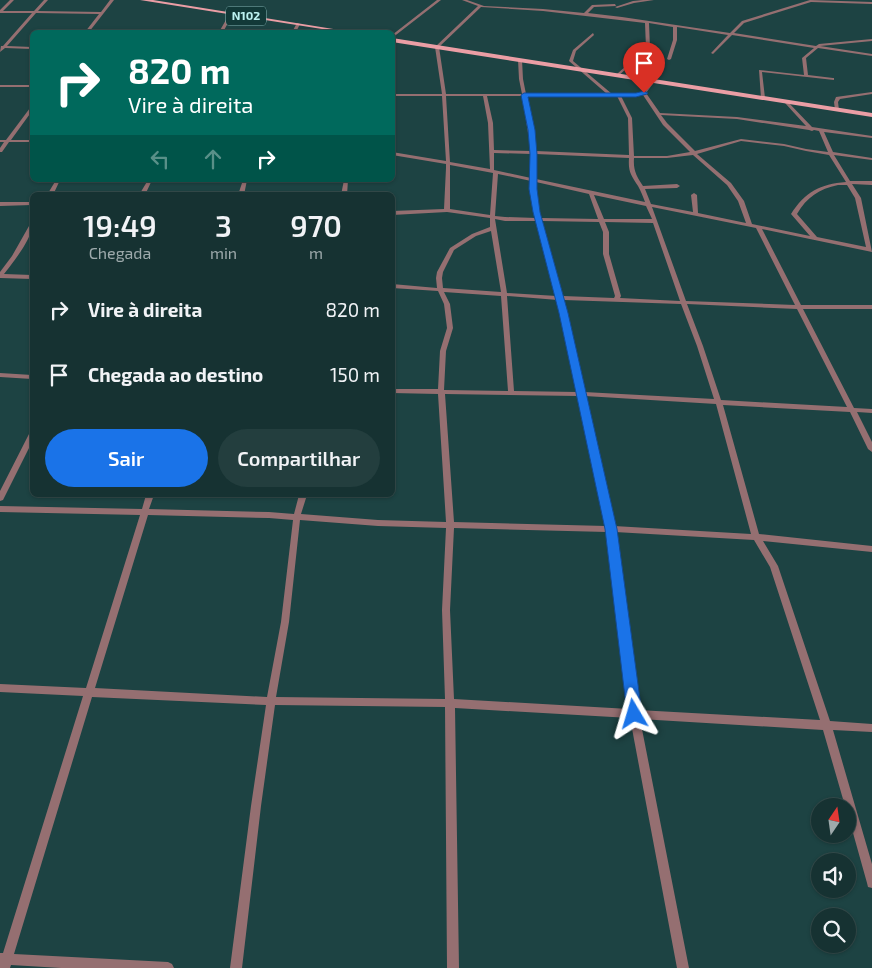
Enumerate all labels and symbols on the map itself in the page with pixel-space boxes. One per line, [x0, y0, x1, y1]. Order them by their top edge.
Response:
road number: N102 [226, 7, 266, 26]
pin [623, 42, 665, 93]
position arrow [607, 687, 659, 739]
north arrow [811, 798, 856, 842]

